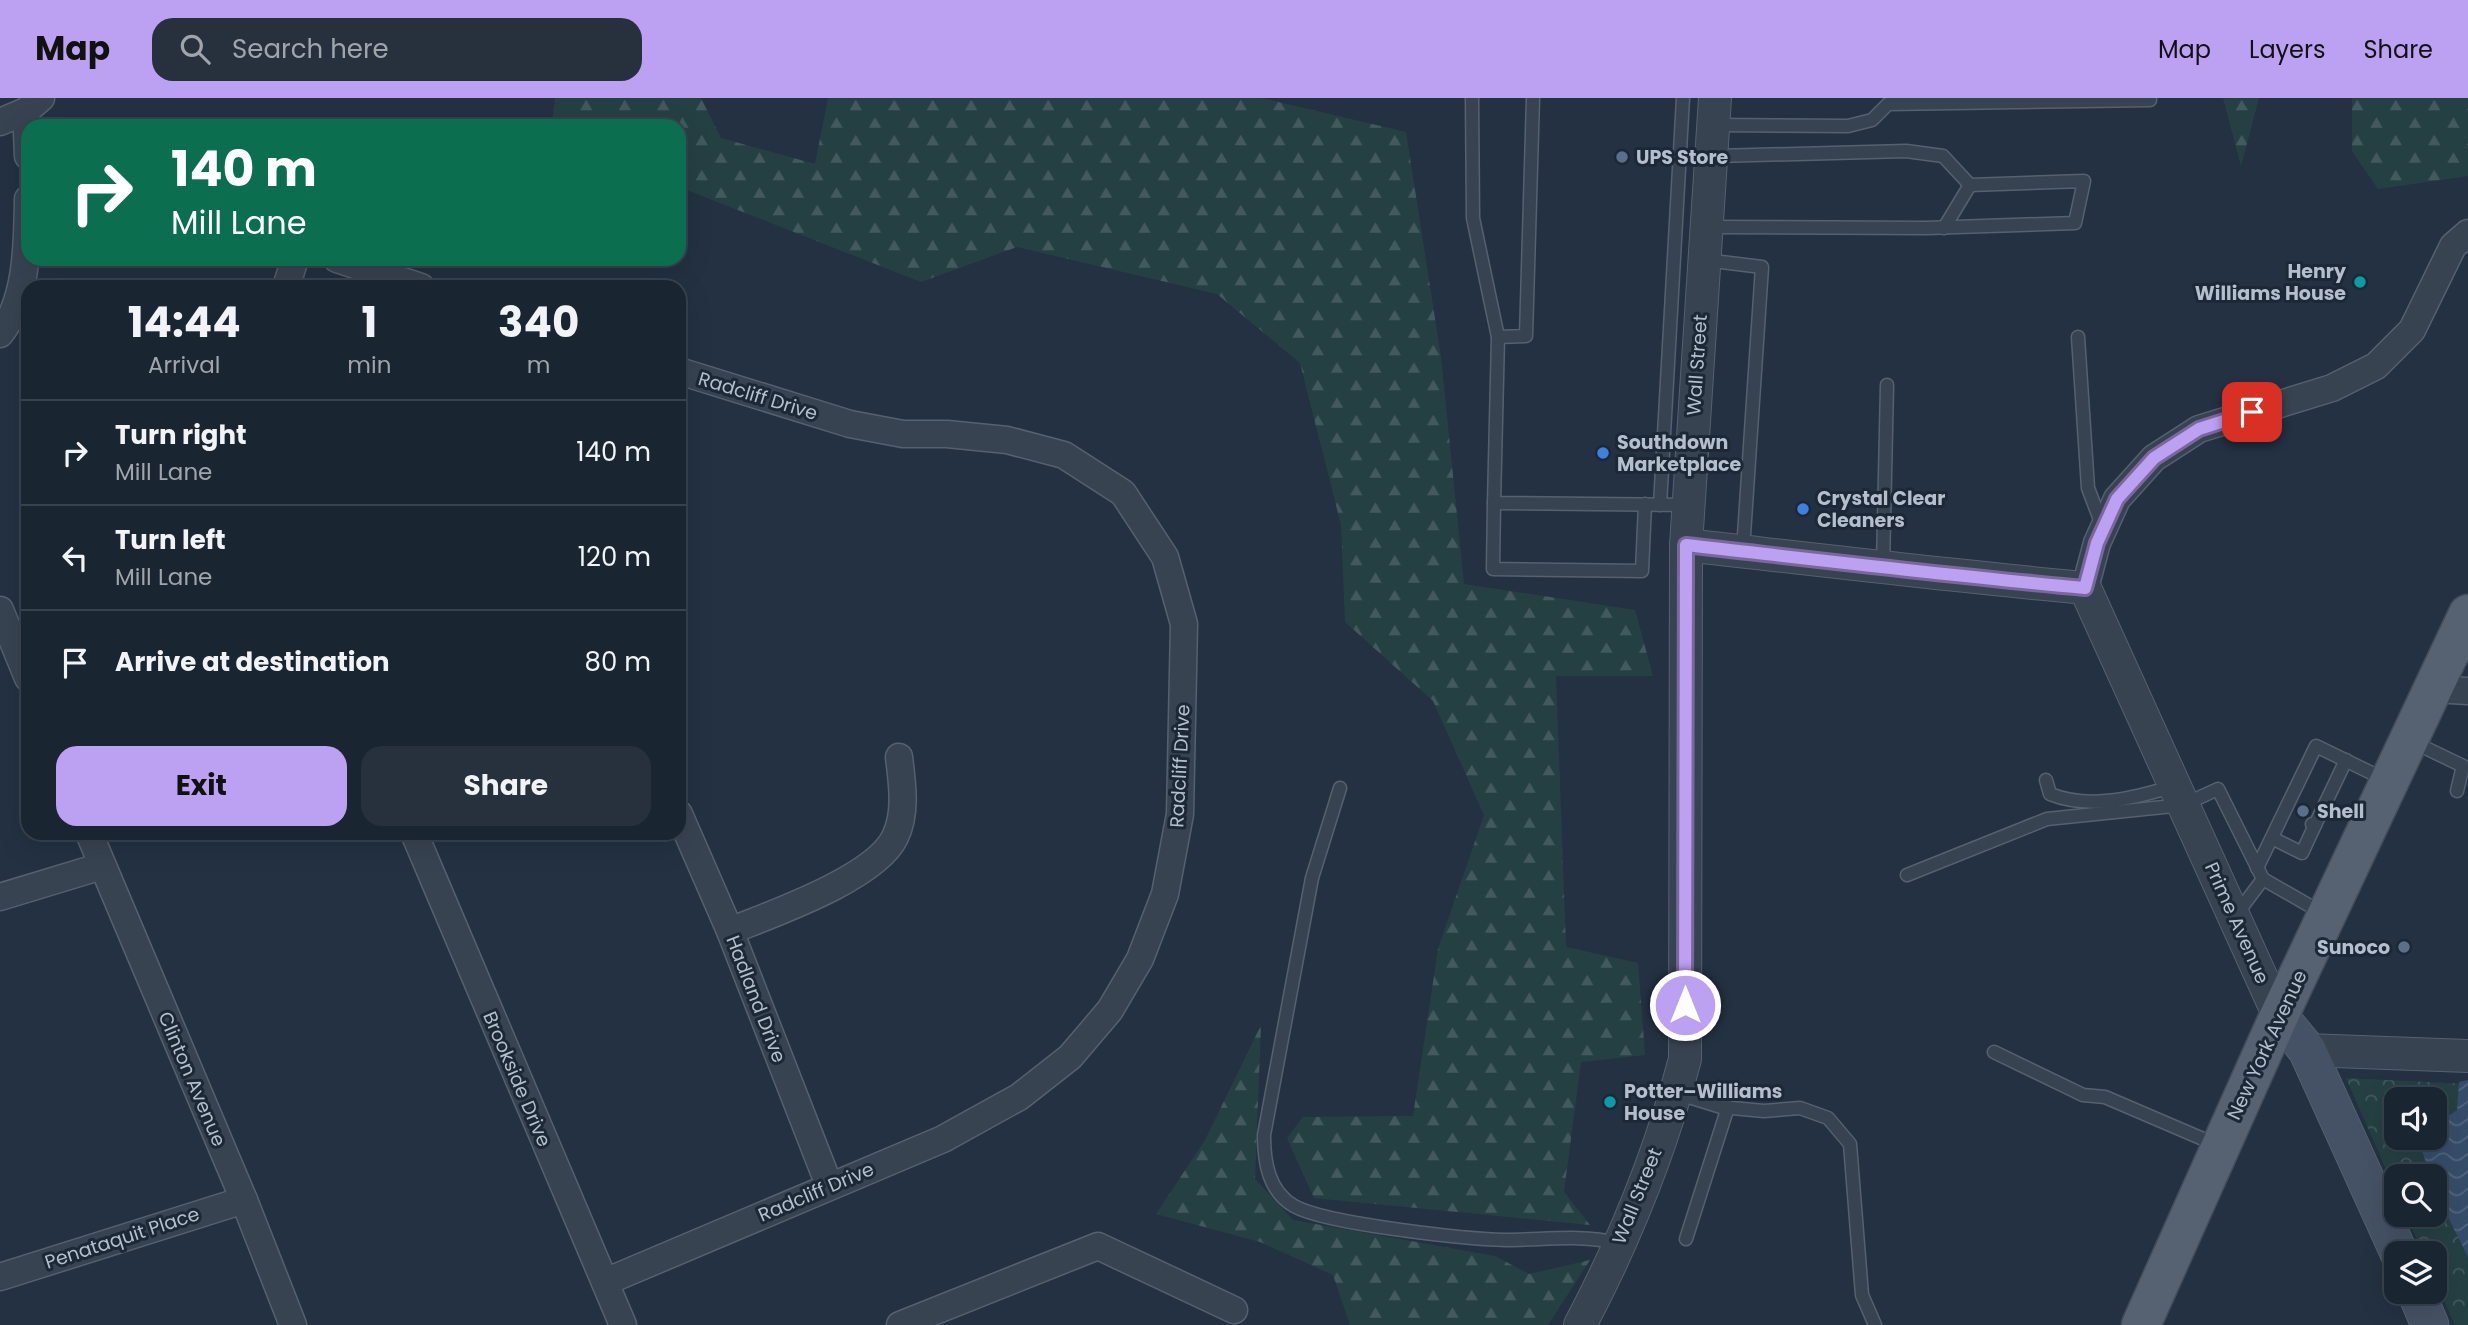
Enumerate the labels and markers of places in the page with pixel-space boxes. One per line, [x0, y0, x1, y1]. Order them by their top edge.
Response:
place label: UPS Store [1636, 144, 1729, 171]
marker: UPS Store [1614, 149, 1630, 165]
place label: Henry Williams House [2195, 258, 2347, 307]
marker: Henry Williams House [2352, 274, 2368, 290]
pin [2222, 382, 2282, 442]
place label: Southdown Marketplace [1617, 429, 1742, 478]
marker: Southdown Marketplace [1595, 445, 1611, 461]
place label: Crystal Clear Cleaners [1817, 485, 1945, 534]
marker: Crystal Clear Cleaners [1795, 501, 1811, 517]
place label: Shell [2317, 798, 2364, 825]
marker: Shell [2295, 803, 2311, 819]
place label: Sunoco [2317, 934, 2390, 961]
marker: Sunoco [2396, 939, 2412, 955]
place label: Potter–Williams House [1624, 1078, 1782, 1127]
marker: Potter–Williams House [1602, 1094, 1618, 1110]

